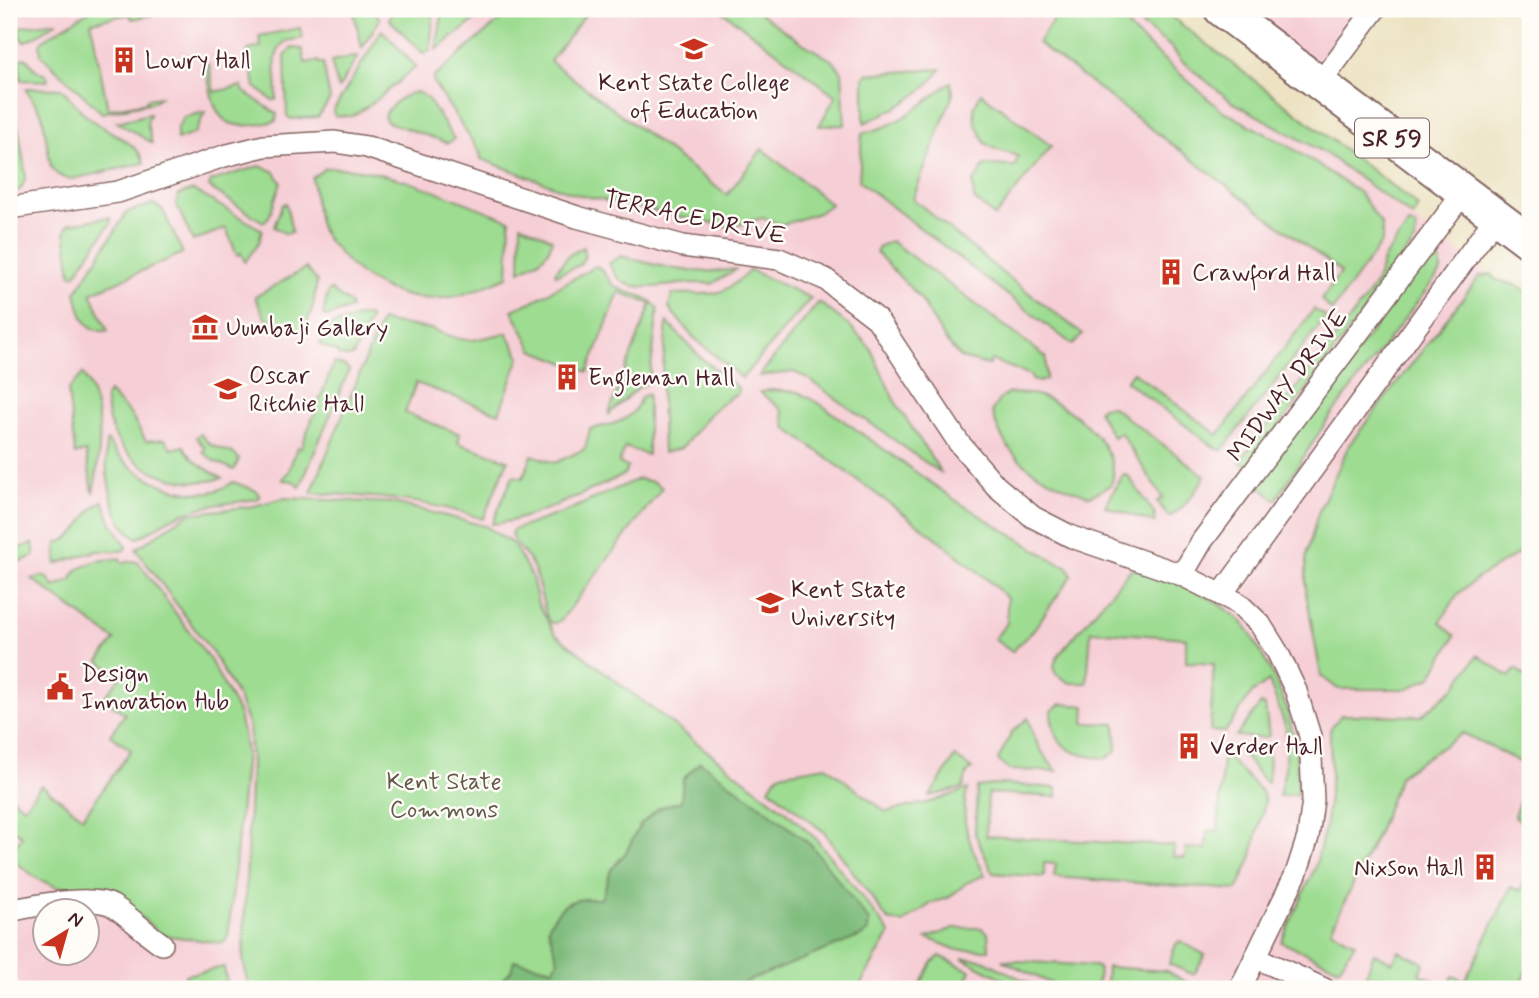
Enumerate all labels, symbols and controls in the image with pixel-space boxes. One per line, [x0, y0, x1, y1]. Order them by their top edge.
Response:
school or university icon: Kent State College of Education [679, 34, 709, 64]
building icon: Lowry Hall [109, 45, 139, 75]
place label: Lowry Hall [145, 46, 251, 77]
place label: Kent State College of Education [598, 68, 790, 127]
road number: SR 59 [1355, 119, 1429, 158]
street label: TERRACE DRIVE [601, 184, 789, 253]
building icon: Crawford Hall [1156, 257, 1186, 287]
place label: Crawford Hall [1192, 258, 1336, 291]
street label: MIDWAY DRIVE [1221, 303, 1356, 468]
museum icon: Uumbaji Gallery [190, 312, 220, 342]
place label: Uumbaji Gallery [226, 313, 388, 344]
place label: Oscar Ritchie Hall [249, 361, 364, 420]
building icon: Engleman Hall [552, 362, 582, 392]
place label: Engleman Hall [588, 363, 735, 397]
school or university icon: Oscar Ritchie Hall [213, 374, 243, 404]
place label: Kent State University [791, 575, 906, 634]
school or university icon: Kent State University [755, 588, 785, 618]
place label: Design Innovation Hub [81, 659, 229, 718]
public building icon: Design Innovation Hub [45, 672, 75, 702]
building icon: Verder Hall [1174, 731, 1204, 761]
place label: Verder Hall [1210, 732, 1324, 763]
park label: Kent State Commons [386, 767, 502, 826]
building icon: Nixson Hall [1470, 852, 1500, 882]
place label: Nixson Hall [1354, 853, 1464, 884]
north arrow [32, 897, 102, 967]
text: N [63, 906, 88, 933]

